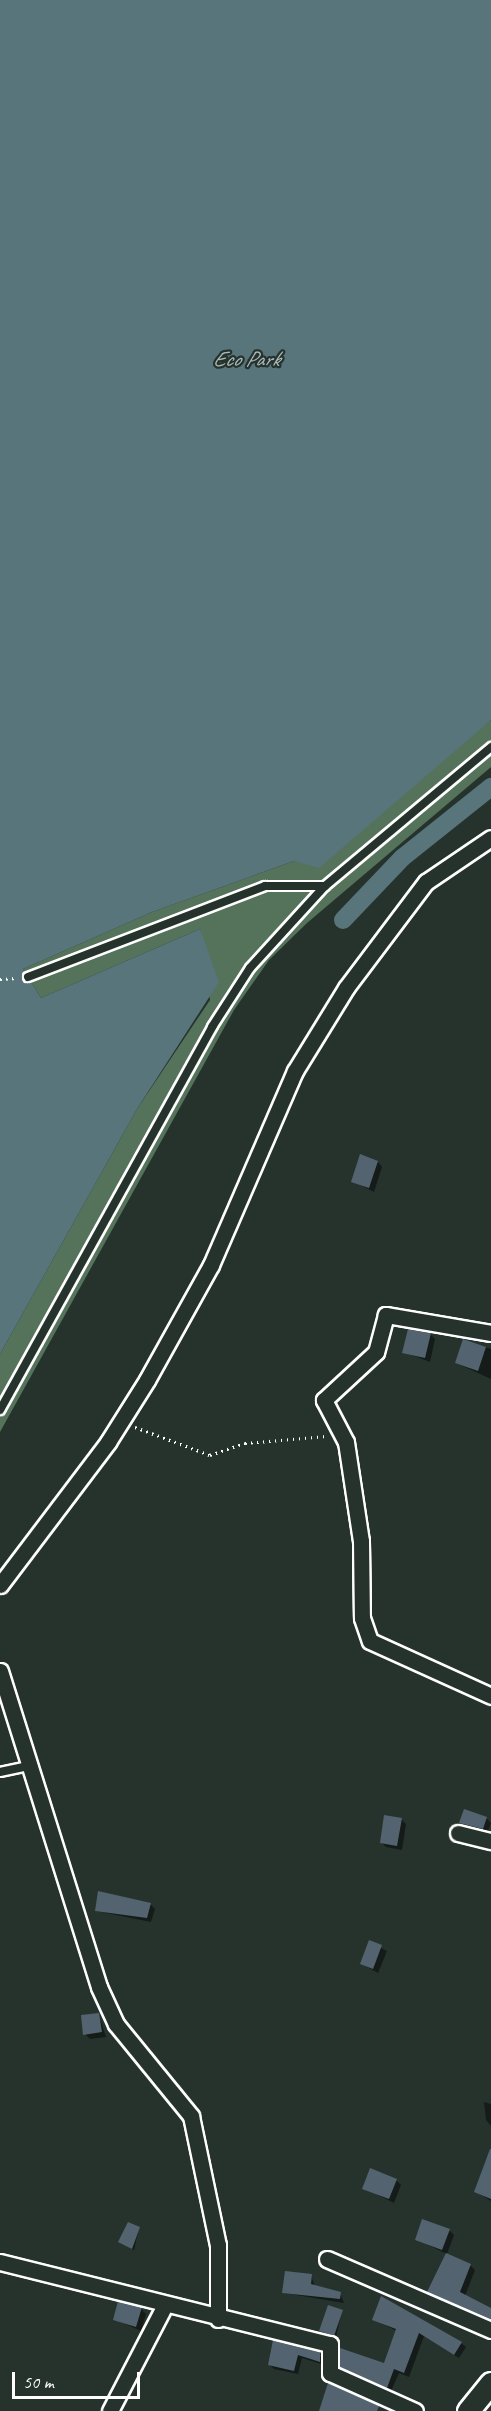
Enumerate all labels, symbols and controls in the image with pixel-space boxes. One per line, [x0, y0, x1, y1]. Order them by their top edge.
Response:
water label: Eco Park [212, 347, 280, 373]
scale bar [15, 2360, 142, 2398]
text: 50 m [23, 2371, 54, 2393]

